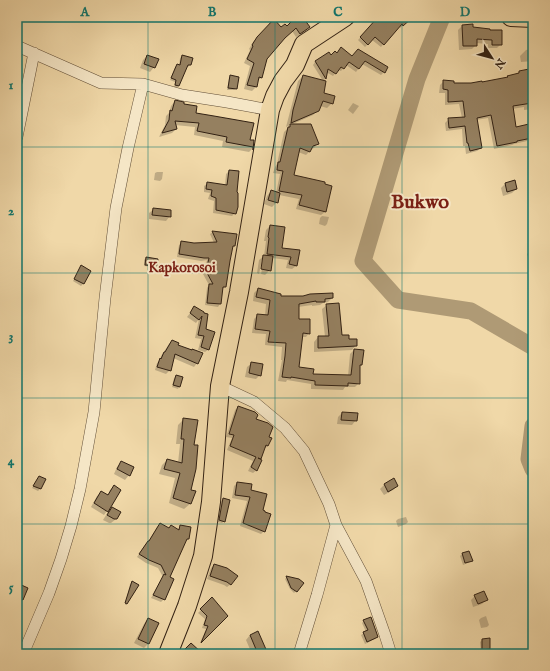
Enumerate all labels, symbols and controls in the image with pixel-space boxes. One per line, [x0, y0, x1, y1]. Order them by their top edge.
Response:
text: A [80, 4, 91, 21]
text: B [208, 4, 217, 21]
text: C [333, 4, 343, 21]
text: D [460, 4, 471, 21]
north arrow [472, 38, 512, 78]
text: N [491, 55, 508, 72]
text: 1 [9, 77, 14, 94]
district label: Bukwo [391, 190, 449, 215]
text: 2 [8, 203, 14, 220]
district label: Kapkorosoi [148, 259, 216, 277]
text: 3 [9, 328, 14, 345]
text: 4 [8, 453, 15, 470]
text: 5 [9, 579, 14, 596]

